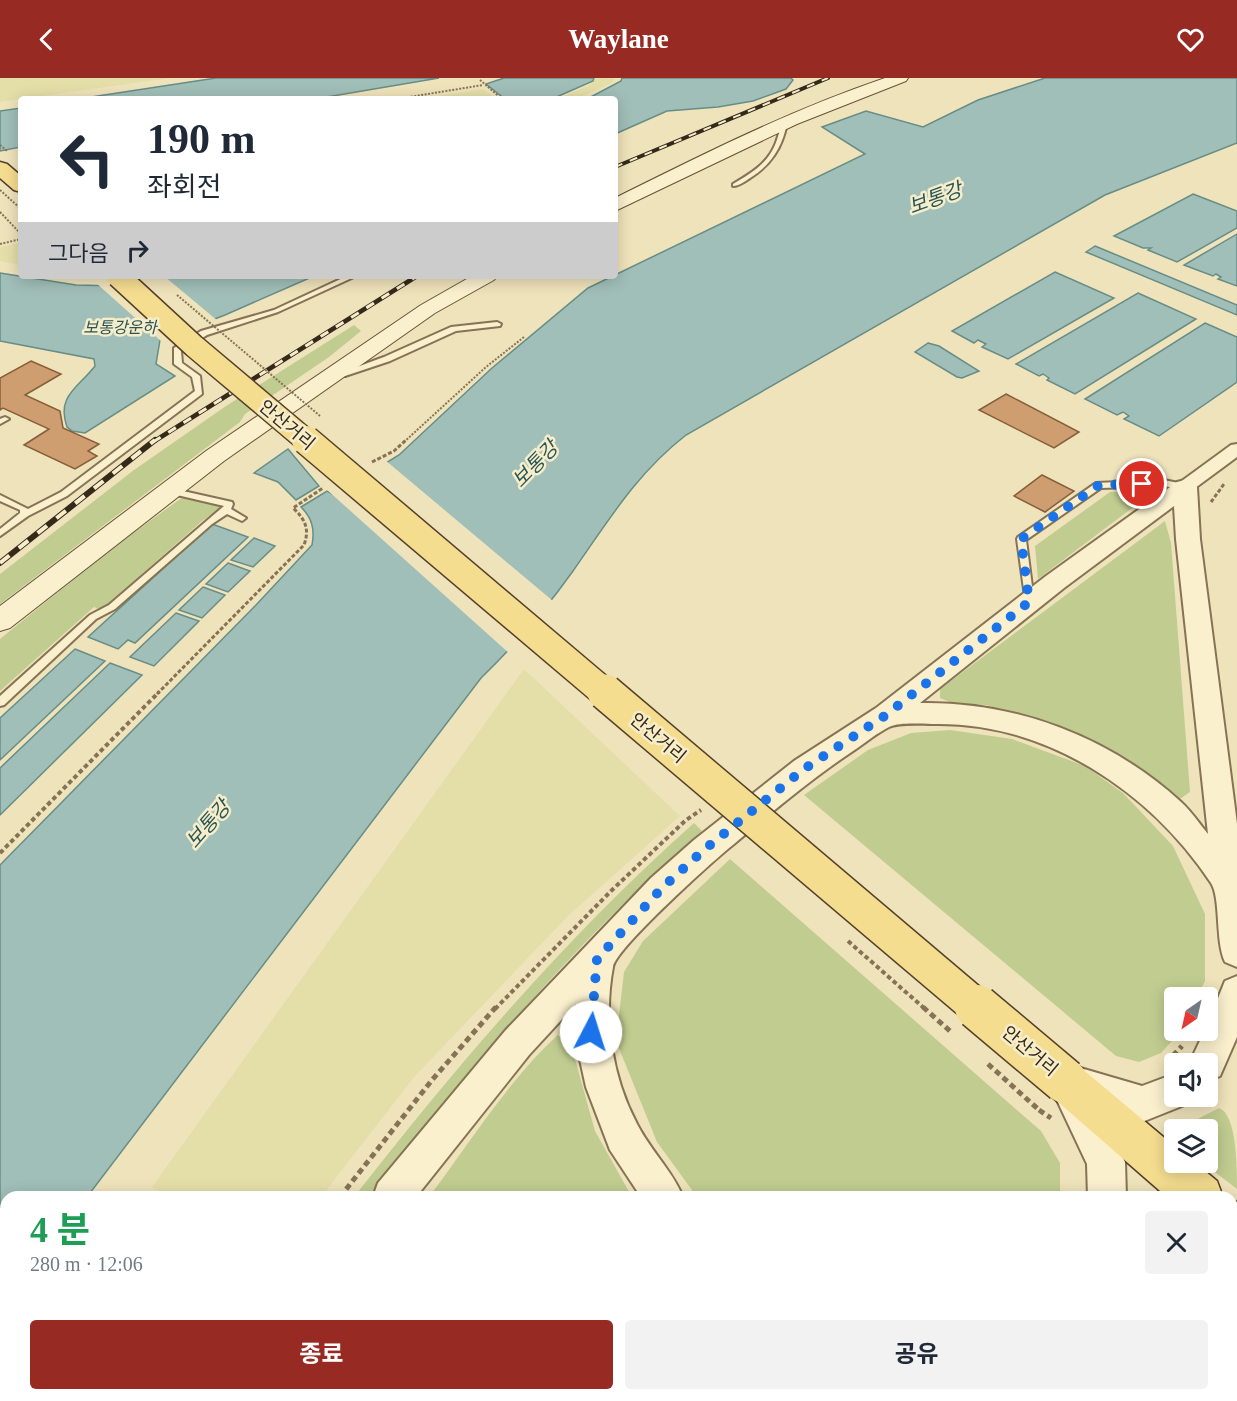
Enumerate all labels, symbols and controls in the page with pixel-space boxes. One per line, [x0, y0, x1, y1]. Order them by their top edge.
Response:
icon: back [30, 23, 63, 56]
icon: heart [1174, 23, 1207, 56]
text: Waylane [568, 24, 669, 54]
text: 190 m [147, 116, 256, 162]
icon: left [48, 120, 126, 198]
text: 좌회전 [147, 172, 222, 202]
water label: 보통강 [905, 177, 967, 218]
icon: right [121, 234, 154, 267]
text: 그다음 [48, 241, 109, 266]
water label: 보통강운하 [83, 319, 159, 336]
street label: 안산거리 [255, 396, 319, 454]
water label: 보통강 [508, 435, 564, 491]
pin [1116, 458, 1167, 509]
icon: arrive [1125, 467, 1158, 500]
street label: 안산거리 [626, 709, 690, 767]
water label: 보통강 [182, 794, 236, 852]
north arrow [1164, 987, 1218, 1041]
map controls [1164, 987, 1218, 1173]
position arrow [559, 1000, 623, 1064]
street label: 안산거리 [998, 1022, 1062, 1080]
button: sound [1164, 1053, 1218, 1107]
button: layers [1164, 1119, 1218, 1173]
text: 4 분 [30, 1210, 90, 1250]
button: close [1145, 1211, 1208, 1274]
text: 280 m · 12:06 [30, 1253, 143, 1275]
button: 종료 [30, 1320, 613, 1389]
button: 공유 [625, 1320, 1208, 1389]

